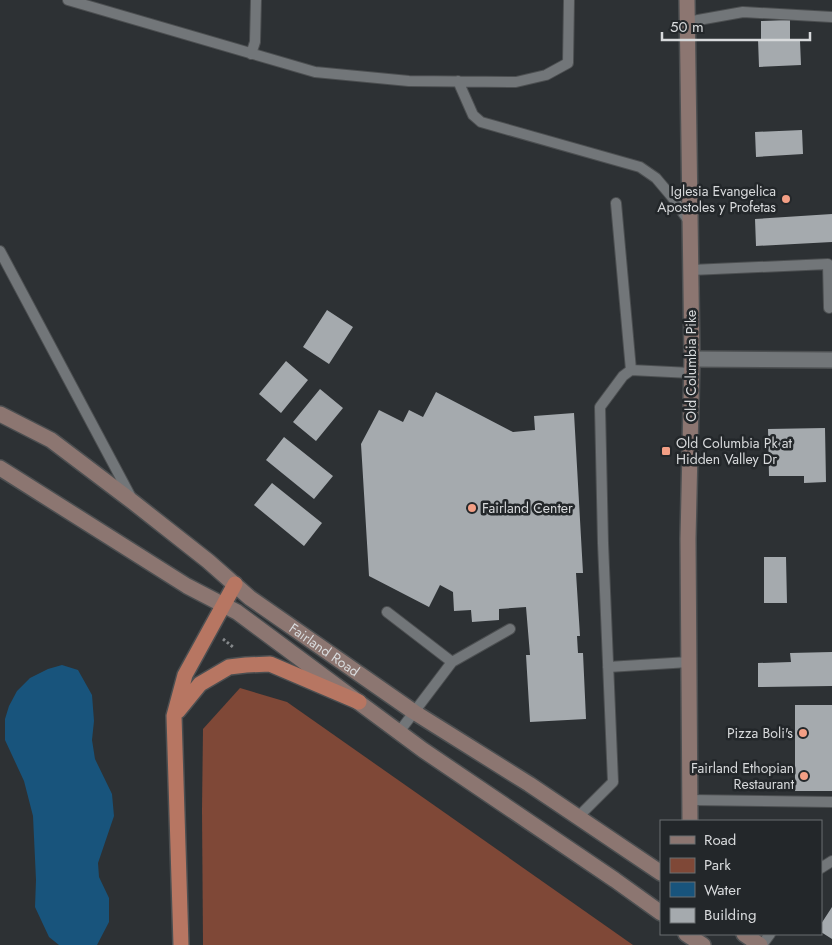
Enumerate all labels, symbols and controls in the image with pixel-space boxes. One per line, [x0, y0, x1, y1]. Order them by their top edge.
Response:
scale bar [662, 10, 810, 42]
text: 50 m [670, 16, 704, 38]
place label: Iglesia Evangelica Apostoles y Profetas [657, 181, 776, 217]
marker: Iglesia Evangelica Apostoles y Profetas [780, 193, 792, 205]
street label: Old Columbia Pike [681, 310, 701, 422]
place label: Old Columbia Pk at Hidden Valley Dr [676, 433, 793, 469]
marker: Old Columbia Pk at Hidden Valley Dr [660, 445, 672, 457]
place label: Fairland Center [482, 498, 573, 518]
marker: Fairland Center [466, 502, 478, 514]
street label: Fairland Road [285, 618, 364, 681]
place label: Pizza Boli's [727, 723, 793, 743]
marker: Pizza Boli's [797, 727, 809, 739]
place label: Fairland Ethopian Restaurant [691, 758, 795, 794]
marker: Fairland Ethopian Restaurant [798, 770, 810, 782]
legend [660, 820, 822, 935]
text: Road [704, 829, 736, 851]
text: Park [704, 854, 731, 876]
text: Water [704, 879, 742, 901]
text: Building [704, 904, 756, 926]

